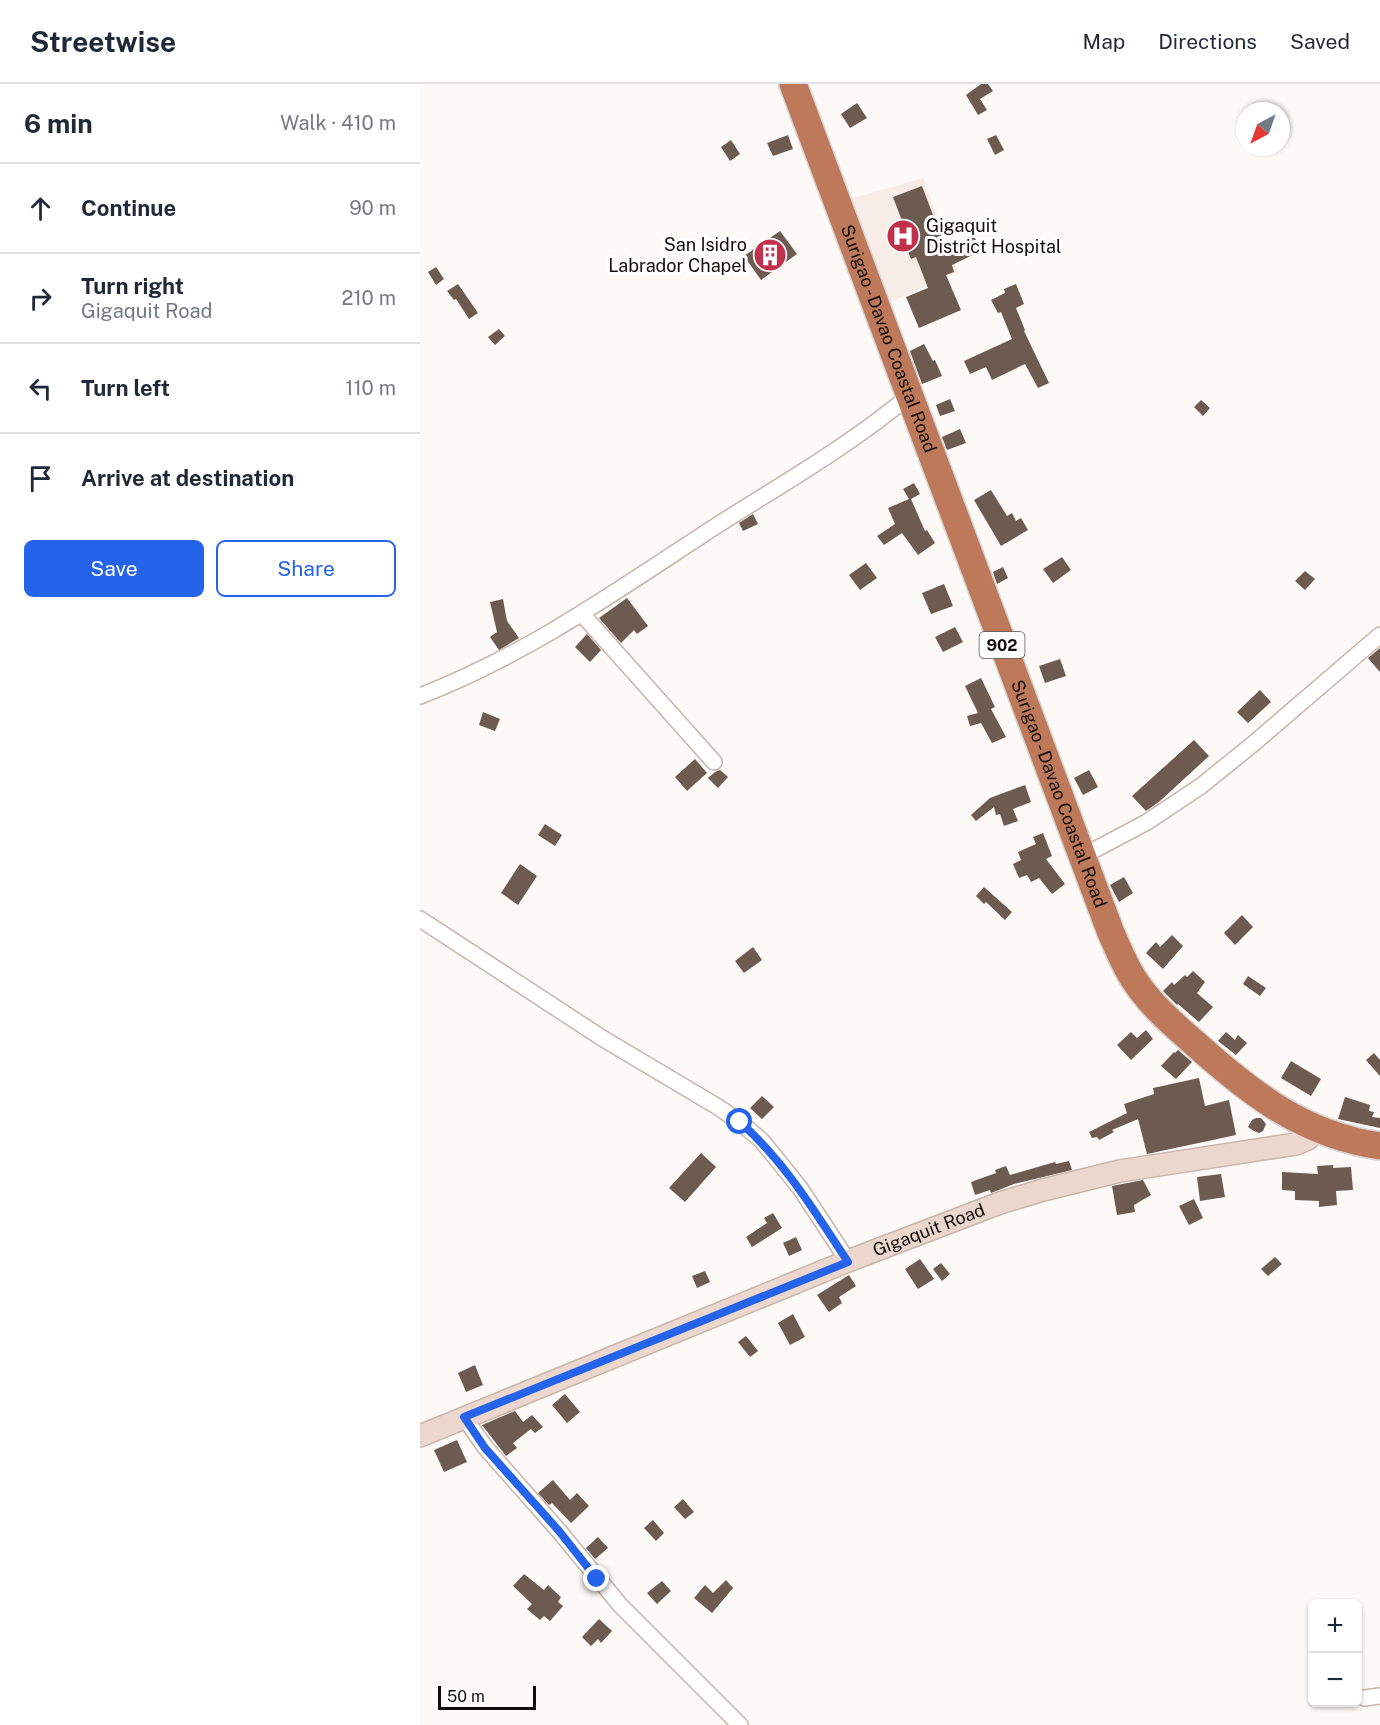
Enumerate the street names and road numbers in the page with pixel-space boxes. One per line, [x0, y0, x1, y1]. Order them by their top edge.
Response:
street label: Surigao - Davao Coastal Road [837, 222, 941, 455]
road number: 902 [980, 632, 1024, 658]
street label: Surigao - Davao Coastal Road [1007, 677, 1112, 911]
street label: Gigaquit Road [870, 1199, 988, 1261]

